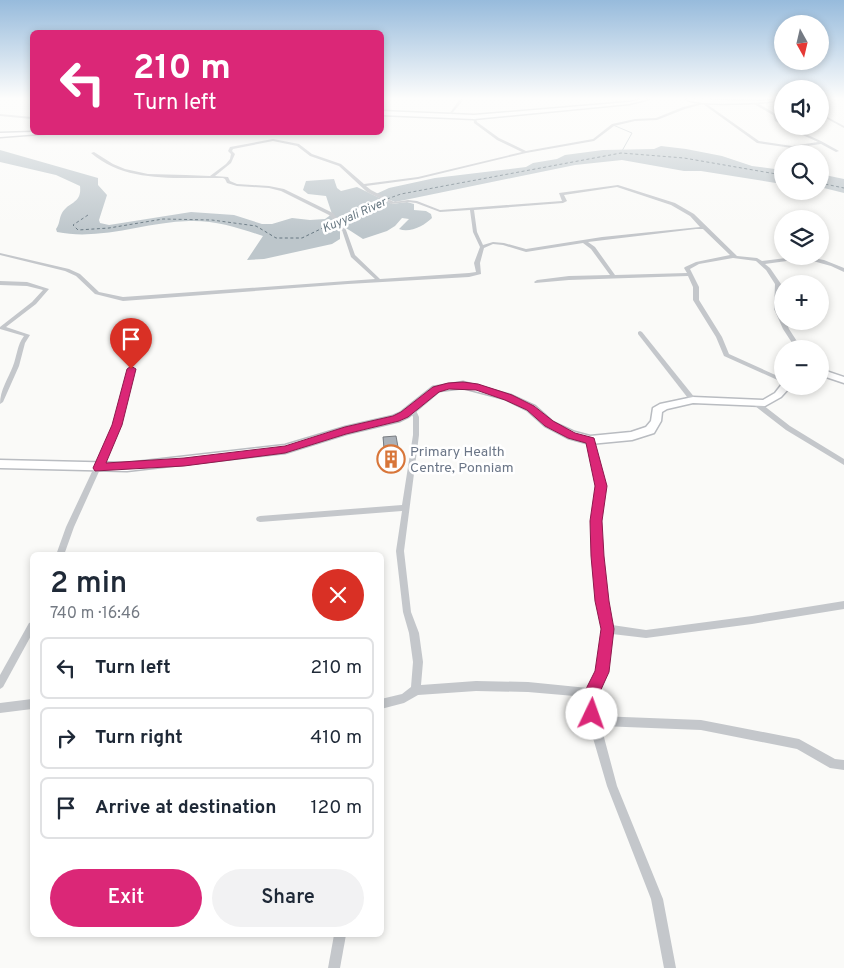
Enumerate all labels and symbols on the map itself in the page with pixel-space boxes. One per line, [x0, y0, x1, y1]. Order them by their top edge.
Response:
north arrow [774, 15, 829, 70]
water label: Kuyyali River [320, 194, 390, 237]
pin [110, 318, 152, 369]
building icon: Primary Health Centre, Ponniam [376, 444, 406, 474]
place label: Primary Health Centre, Ponniam [410, 444, 514, 477]
position arrow [565, 687, 617, 739]

